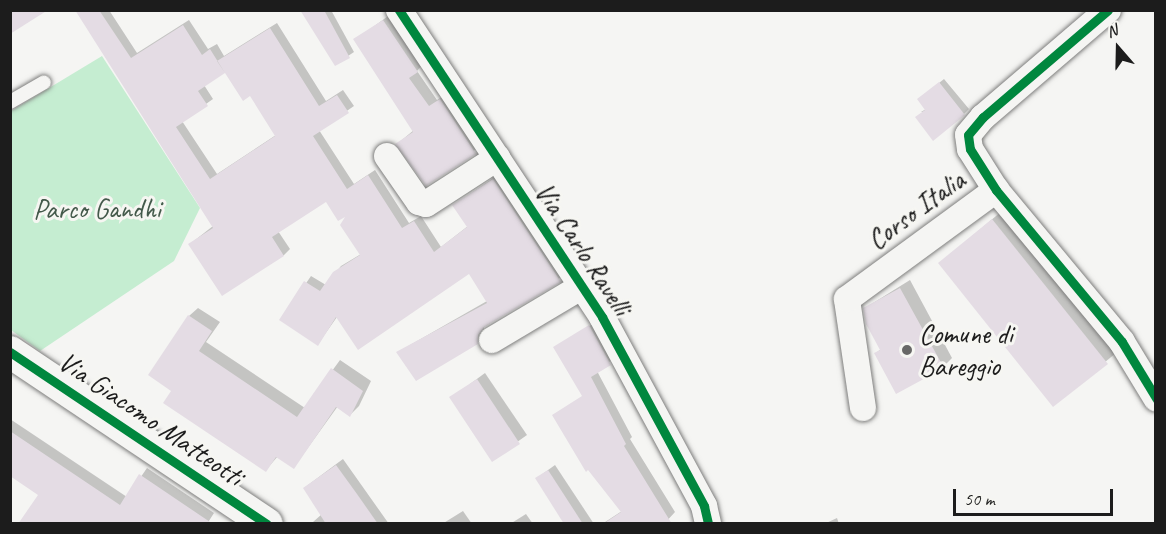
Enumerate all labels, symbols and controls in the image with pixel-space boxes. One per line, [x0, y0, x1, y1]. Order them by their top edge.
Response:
north arrow [1088, 18, 1148, 78]
text: N [1104, 20, 1120, 42]
street label: Corso Italia [860, 163, 972, 257]
street label: Via Carlo Ravelli [527, 176, 639, 322]
park label: Parco Gandhi [33, 192, 161, 226]
place label: Comune di Bareggio [919, 317, 1013, 383]
marker: Comune di Bareggio [900, 343, 914, 357]
street label: Via Giacomo Matteotti [53, 345, 249, 493]
scale bar [956, 477, 1116, 515]
text: 50 m [964, 488, 995, 510]

